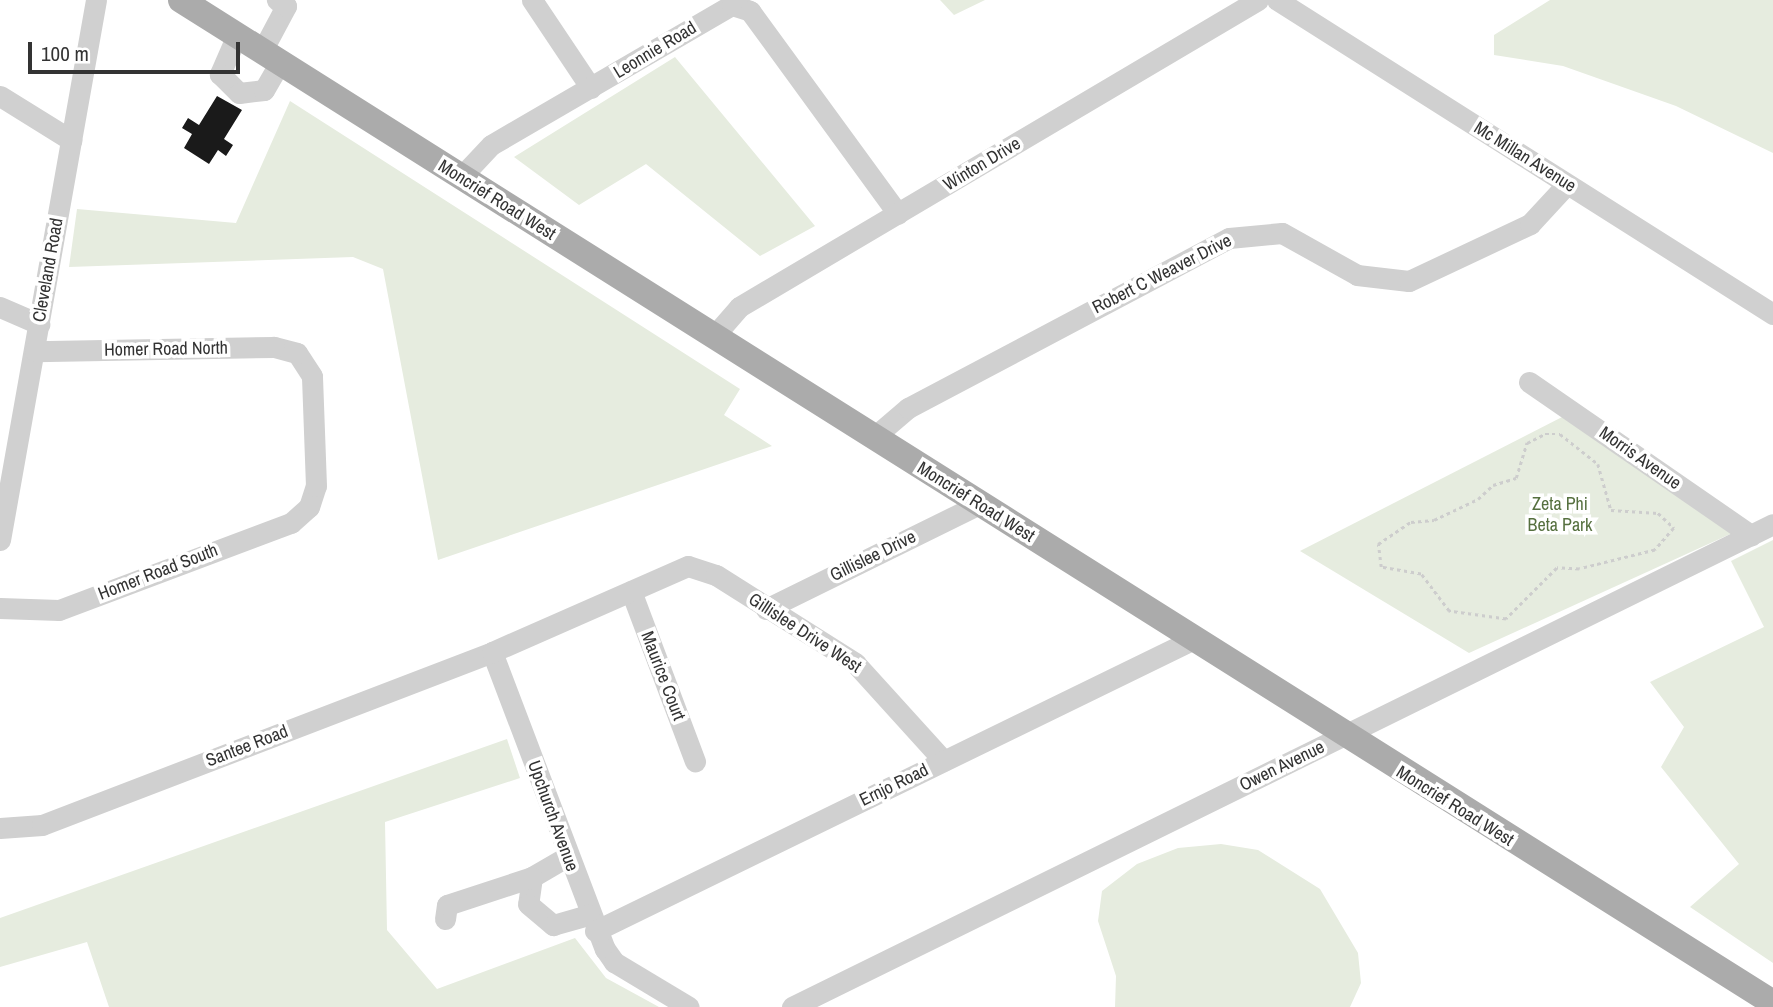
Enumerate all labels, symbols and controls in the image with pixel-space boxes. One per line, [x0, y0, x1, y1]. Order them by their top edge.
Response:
street label: Leonnie Road [610, 17, 700, 83]
scale bar [32, 28, 243, 72]
text: 100 m [41, 39, 89, 68]
street label: Mc Millan Avenue [1470, 117, 1580, 197]
street label: Winton Drive [940, 133, 1024, 195]
street label: Moncrief Road West [434, 155, 560, 245]
street label: Cleveland Road [28, 216, 68, 324]
street label: Robert C Weaver Drive [1089, 230, 1235, 318]
street label: Homer Road North [104, 337, 228, 361]
street label: Morris Avenue [1595, 422, 1685, 494]
street label: Moncrief Road West [913, 457, 1039, 547]
park label: Zeta Phi Beta Park [1528, 494, 1592, 536]
street label: Gillislee Drive [827, 526, 919, 586]
street label: Homer Road South [95, 539, 221, 605]
street label: Gillislee Drive West [745, 588, 865, 678]
street label: Maurice Court [636, 628, 690, 724]
street label: Santee Road [203, 720, 291, 772]
street label: Owen Avenue [1236, 736, 1328, 796]
street label: Upchurch Avenue [523, 757, 583, 875]
street label: Ernjo Road [856, 759, 932, 811]
street label: Moncrief Road West [1392, 761, 1518, 851]

